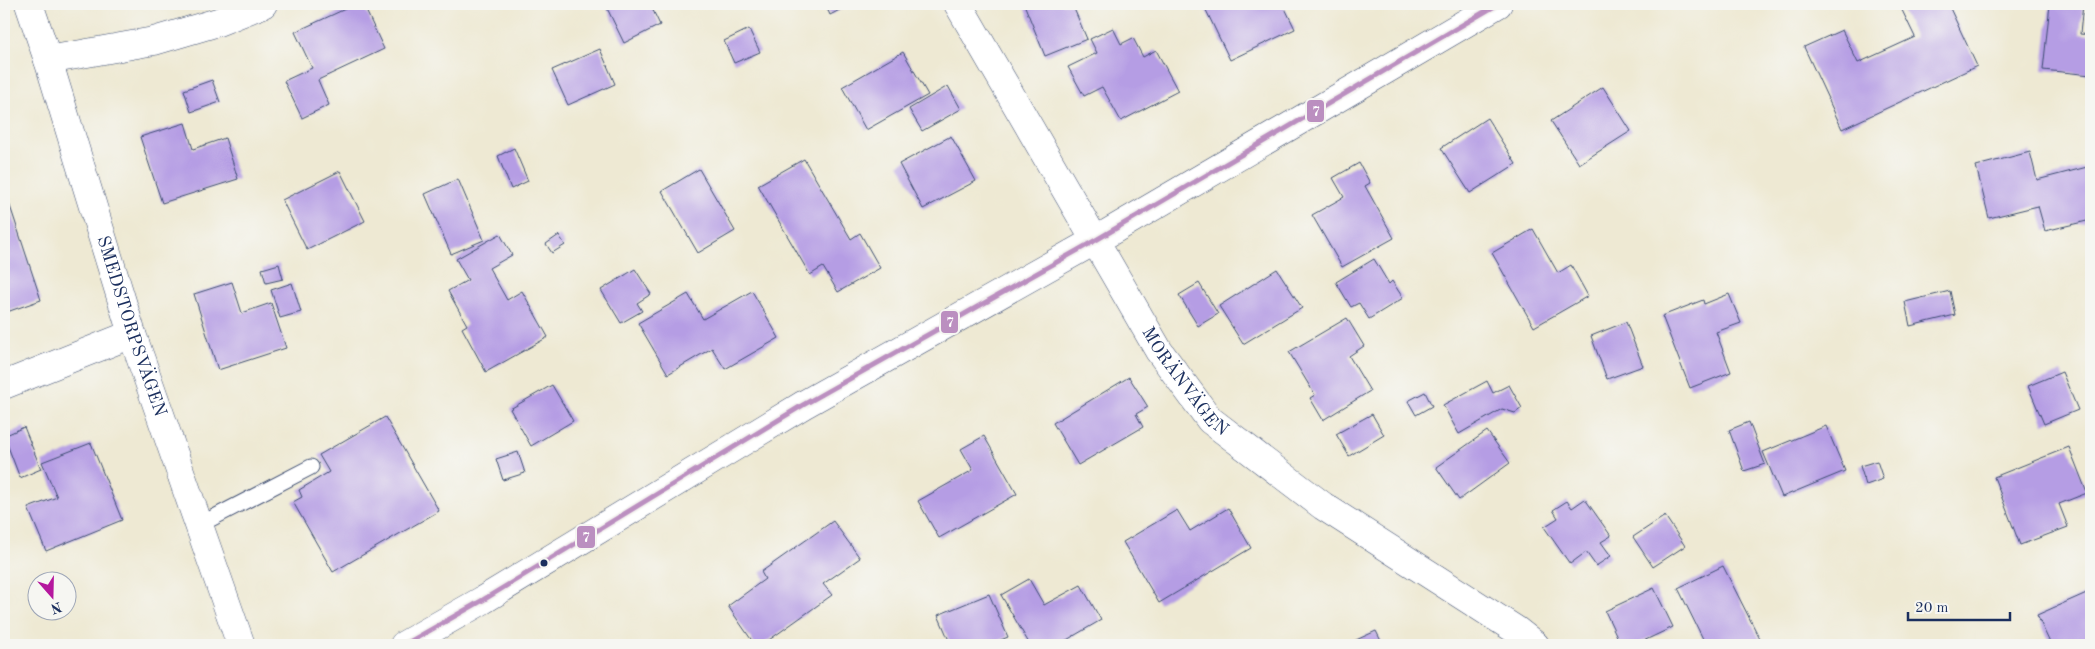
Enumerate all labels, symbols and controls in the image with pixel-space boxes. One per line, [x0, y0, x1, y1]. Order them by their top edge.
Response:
line badge: 7 [1306, 99, 1325, 123]
text: 7 [1312, 105, 1320, 119]
street label: SMEDSTORPSVÄGEN [93, 234, 169, 419]
line badge: 7 [940, 310, 959, 334]
text: 7 [946, 316, 954, 330]
street label: MORÄNVÄGEN [1138, 324, 1231, 439]
line badge: 7 [576, 525, 596, 549]
text: 7 [582, 531, 590, 545]
unlabelled marker [539, 558, 549, 568]
north arrow [28, 572, 78, 622]
scale bar [1908, 589, 2010, 621]
text: N [48, 599, 64, 616]
text: 20 m [1915, 601, 1949, 616]

